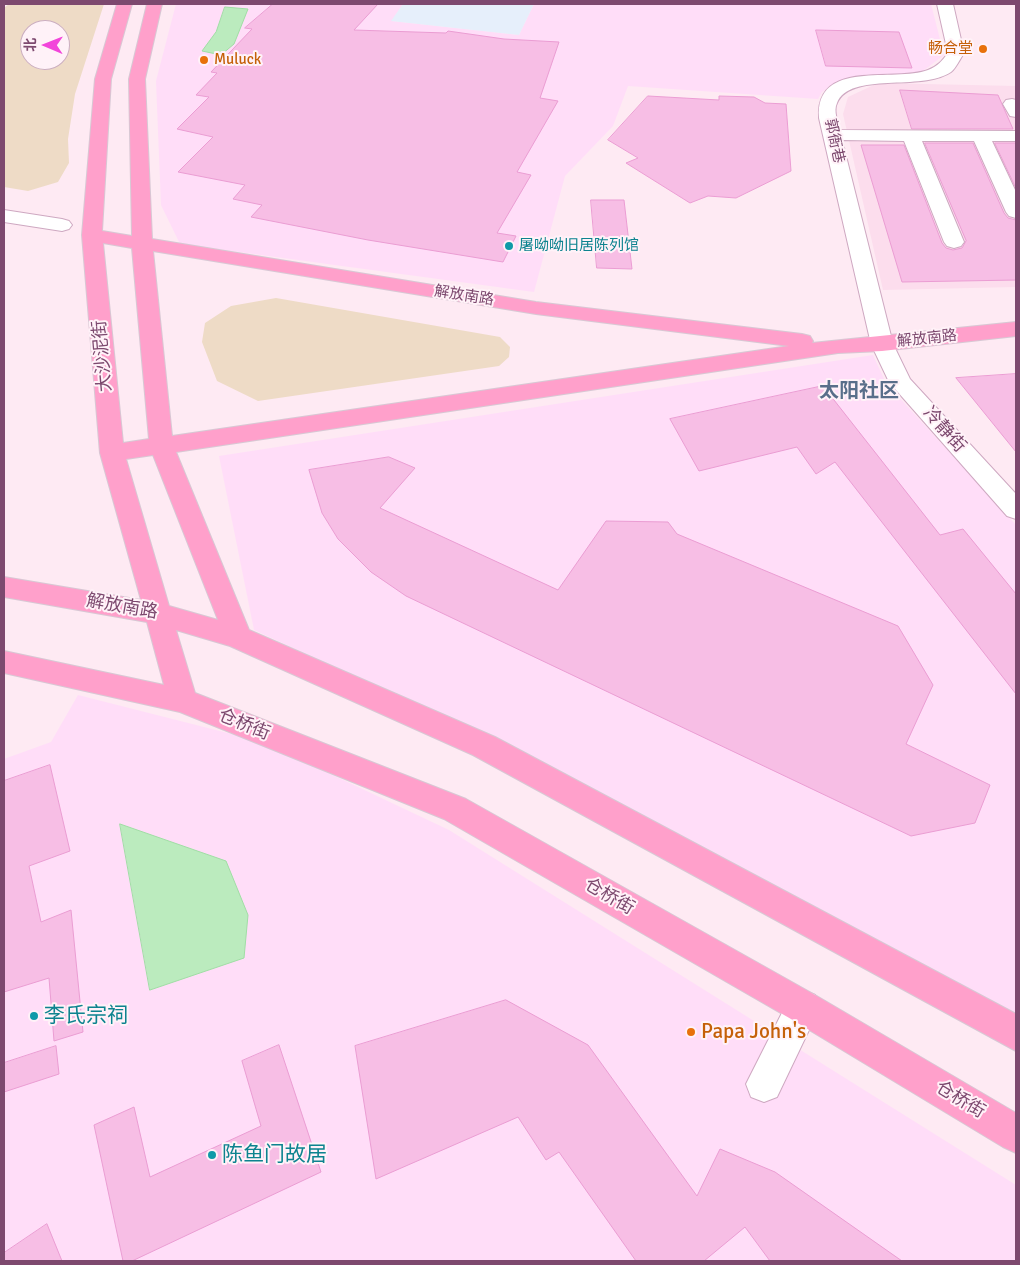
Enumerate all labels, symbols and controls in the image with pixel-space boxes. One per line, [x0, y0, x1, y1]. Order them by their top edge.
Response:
north arrow [20, 20, 70, 70]
text: 北 [22, 38, 39, 52]
place label: 畅合堂 [928, 40, 973, 58]
marker: 畅合堂 [977, 43, 989, 55]
place label: Muluck [214, 51, 261, 69]
marker: Muluck [198, 54, 210, 66]
street label: 郭衙巷 [821, 117, 847, 165]
place label: 屠呦呦旧居陈列馆 [519, 237, 639, 255]
marker: 屠呦呦旧居陈列馆 [503, 240, 515, 252]
street label: 解放南路 [433, 282, 495, 310]
street label: 大沙泥街 [89, 319, 117, 393]
street label: 解放南路 [896, 327, 958, 351]
district label: 太阳社区 [819, 380, 899, 404]
street label: 冷静街 [918, 403, 970, 457]
street label: 解放南路 [85, 590, 159, 624]
street label: 仓桥街 [215, 705, 273, 745]
street label: 仓桥街 [580, 874, 638, 920]
place label: 李氏宗祠 [44, 1003, 128, 1029]
marker: 李氏宗祠 [28, 1010, 40, 1022]
place label: Papa John's [701, 1019, 806, 1045]
marker: Papa John's [685, 1026, 697, 1038]
street label: 仓桥街 [931, 1077, 989, 1123]
place label: 陈鱼门故居 [222, 1142, 327, 1168]
marker: 陈鱼门故居 [206, 1149, 218, 1161]

